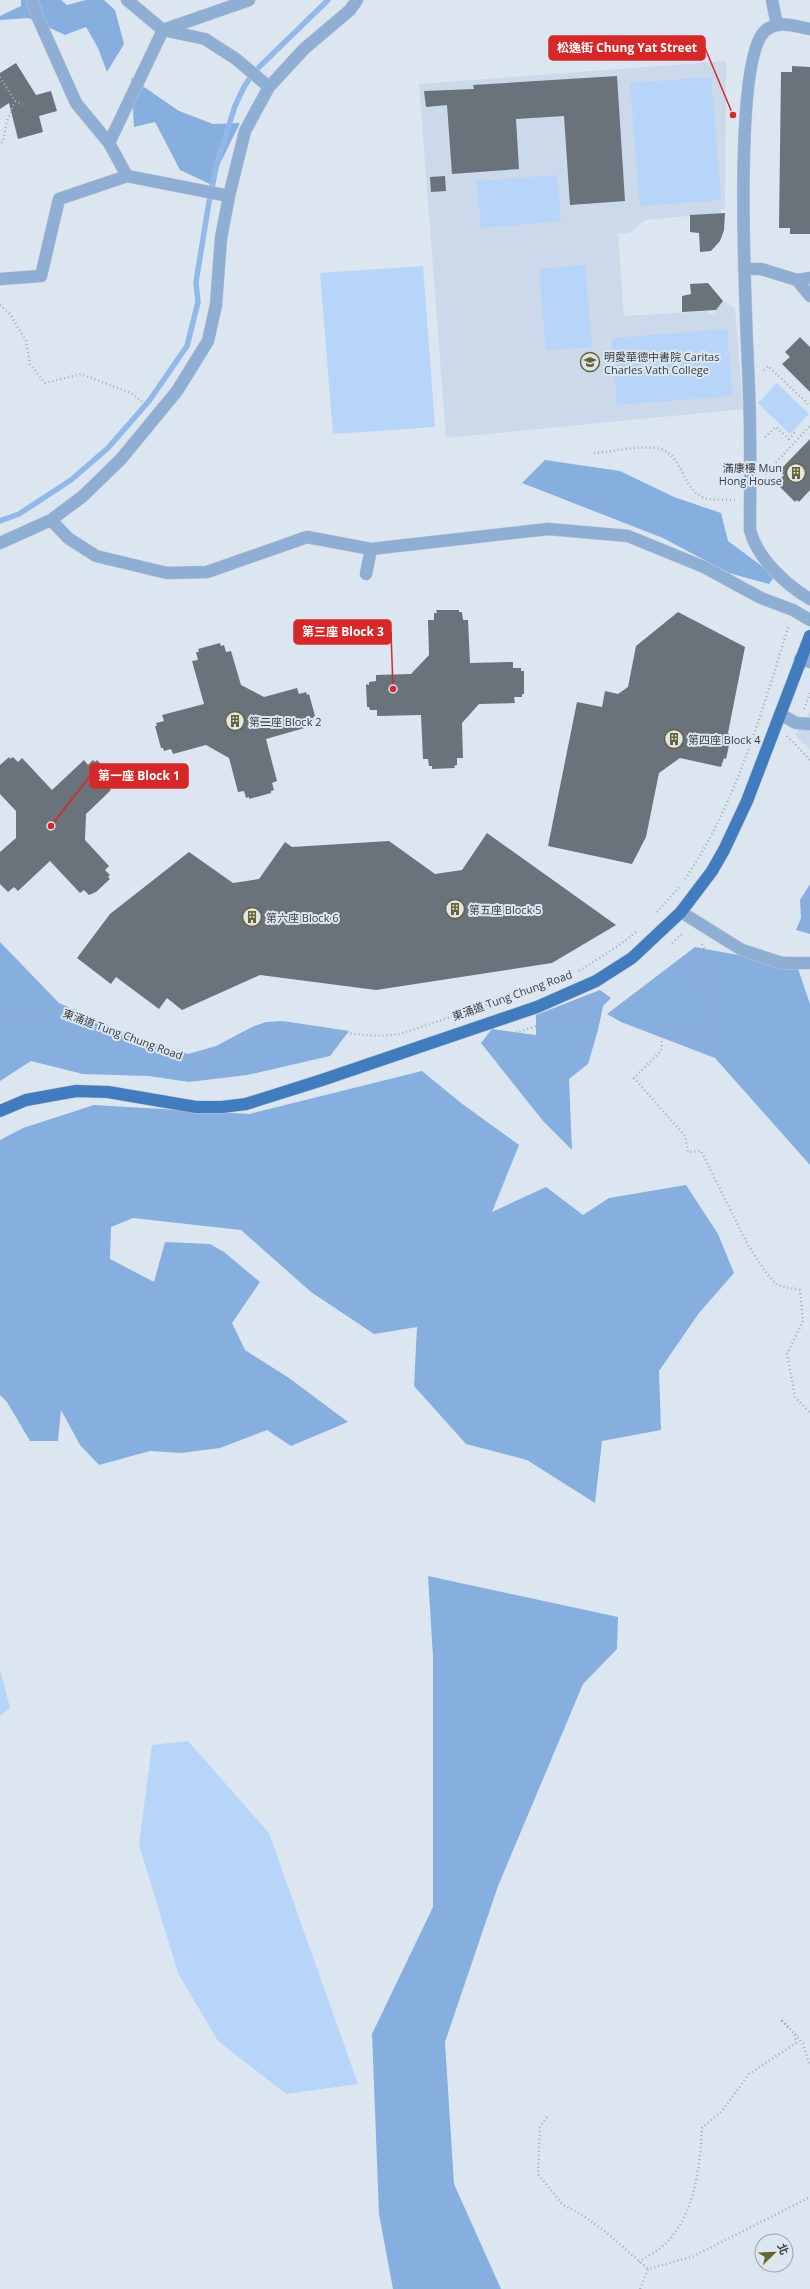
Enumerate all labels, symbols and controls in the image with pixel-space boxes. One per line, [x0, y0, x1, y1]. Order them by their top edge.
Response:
callout: 松逸街 Chung Yat Street [549, 36, 705, 60]
text: 松逸街 Chung Yat Street [557, 39, 697, 56]
place label: 明愛華德中書院 Caritas Charles Vath College [604, 349, 719, 377]
school or university icon: 明愛華德中書院 Caritas Charles Vath College [579, 351, 601, 373]
place label: 滿康樓 Mun Hong House [719, 460, 782, 488]
building icon: 滿康樓 Mun Hong House [785, 462, 807, 484]
callout: 第三座 Block 3 [294, 620, 391, 644]
text: 第三座 Block 3 [302, 623, 384, 640]
building icon: 第二座 Block 2 [224, 710, 246, 732]
place label: 第二座 Block 2 [249, 714, 322, 729]
building icon: 第四座 Block 4 [663, 728, 685, 750]
place label: 第四座 Block 4 [688, 732, 761, 747]
callout: 第一座 Block 1 [90, 764, 188, 788]
text: 第一座 Block 1 [98, 767, 180, 784]
building icon: 第五座 Block 5 [444, 898, 466, 920]
place label: 第五座 Block 5 [469, 902, 542, 917]
building icon: 第六座 Block 6 [241, 906, 263, 928]
place label: 第六座 Block 6 [266, 910, 339, 925]
street label: 東涌道 Tung Chung Road [450, 966, 574, 1024]
street label: 東涌道 Tung Chung Road [61, 1005, 185, 1063]
north arrow [754, 2233, 794, 2273]
text: 北 [775, 2241, 793, 2257]

